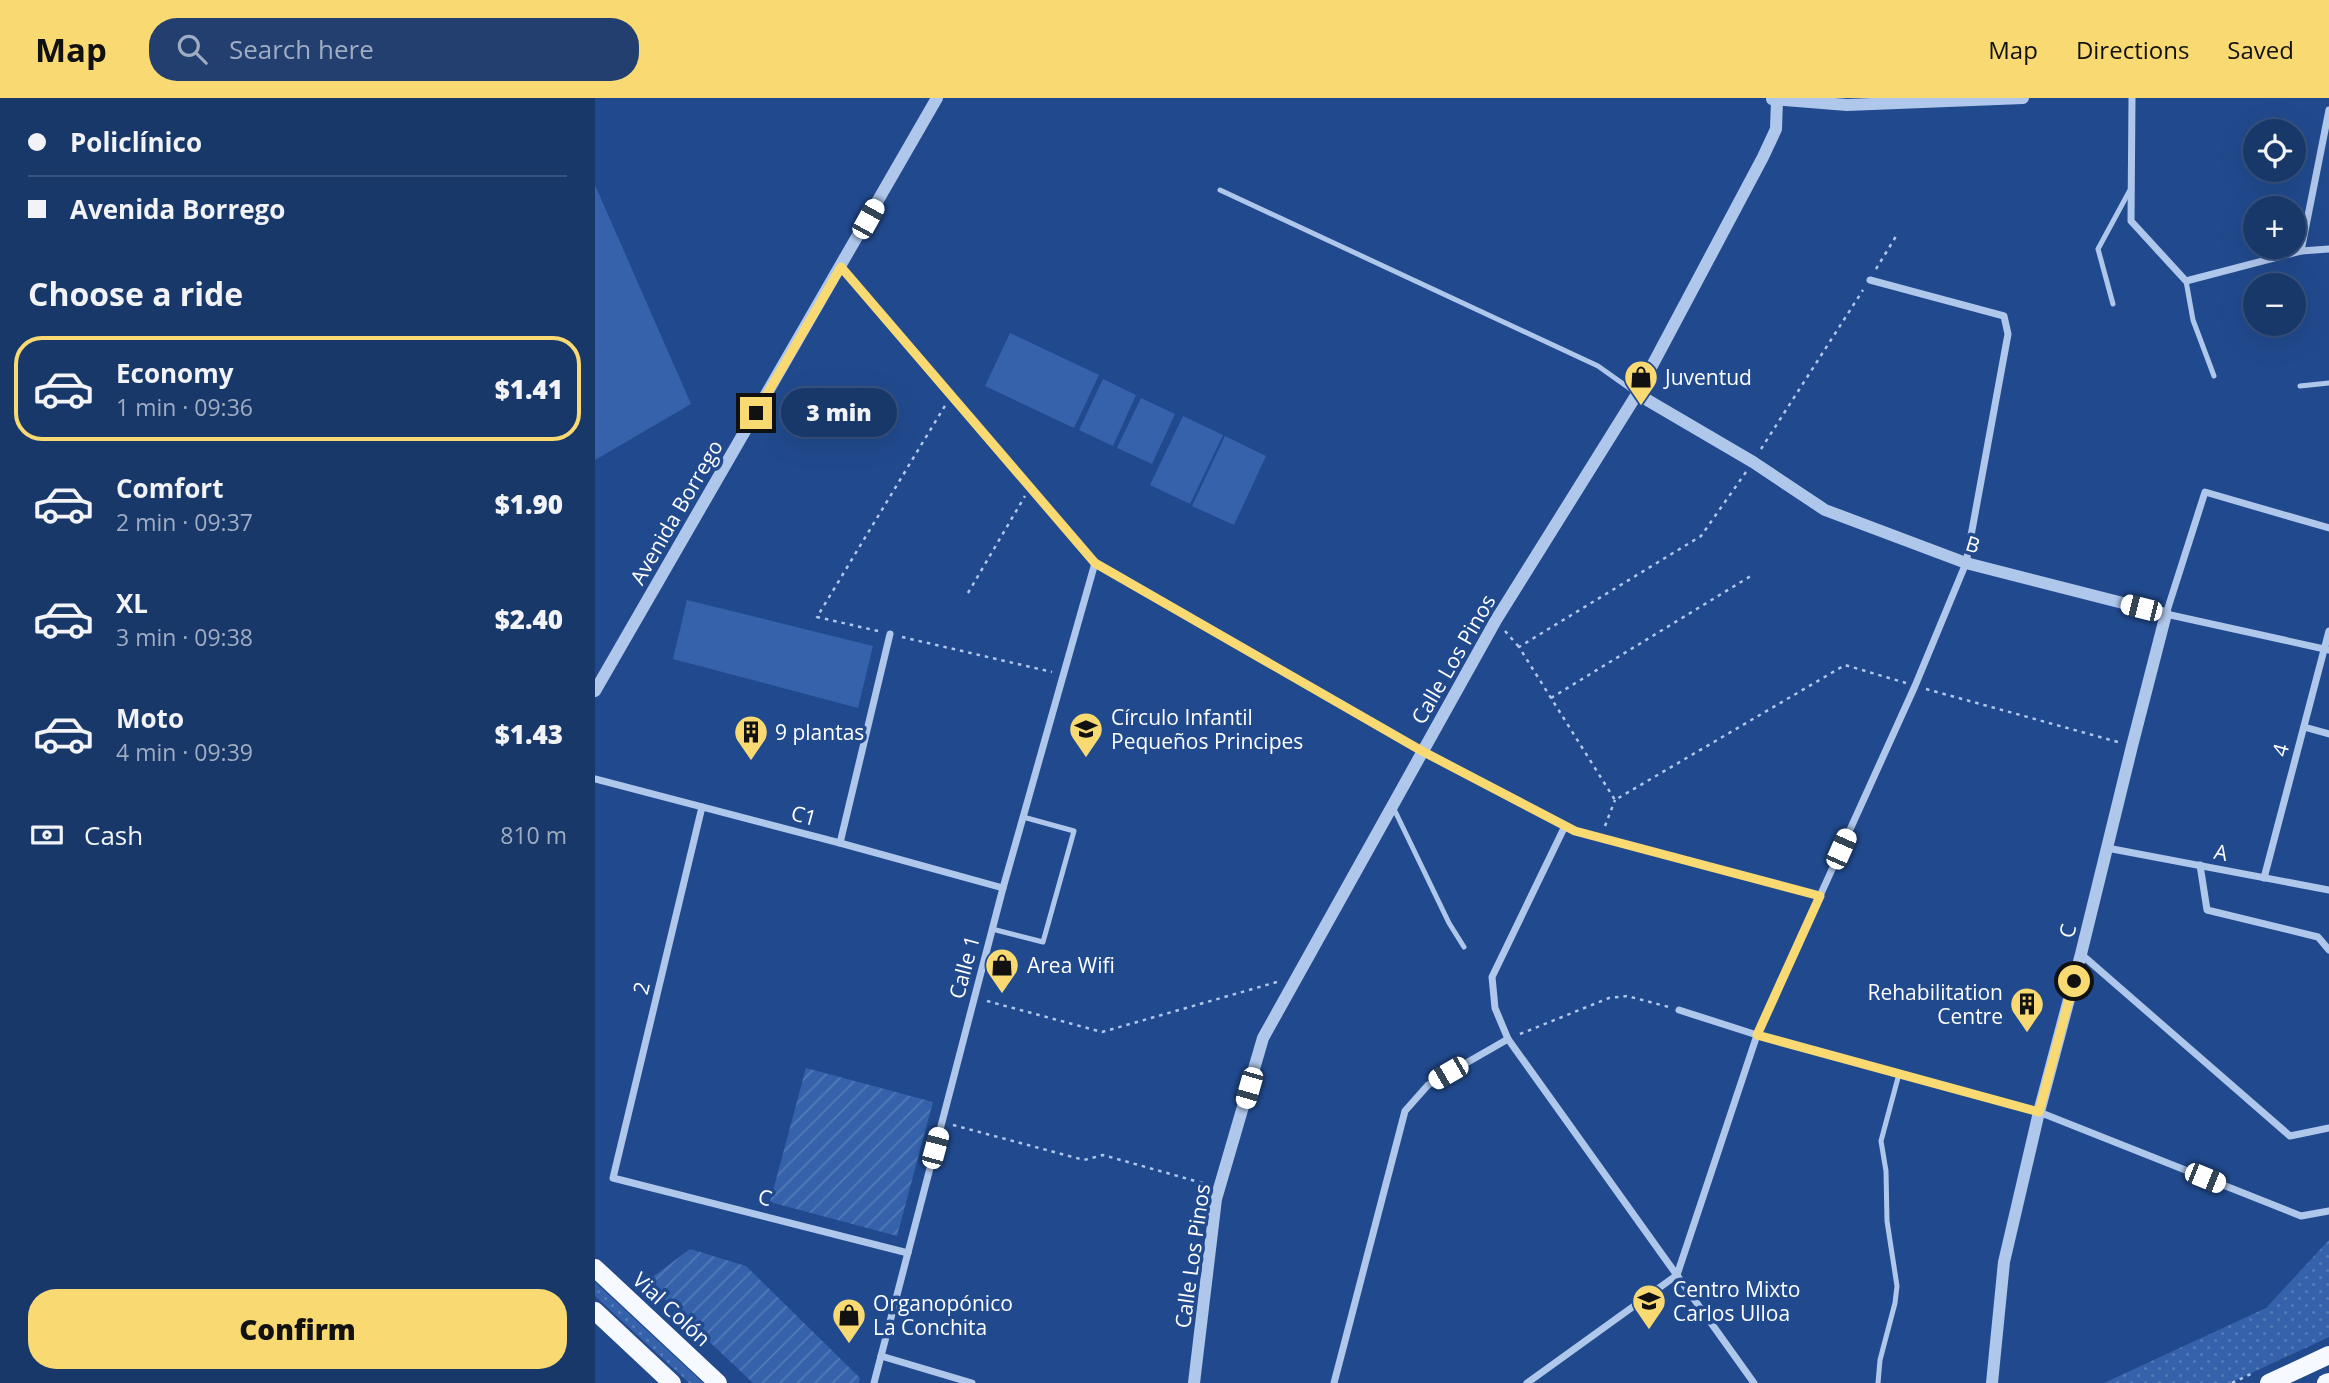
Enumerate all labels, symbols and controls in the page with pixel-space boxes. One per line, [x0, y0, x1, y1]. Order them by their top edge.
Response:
search box [149, 18, 639, 81]
text: Map [35, 27, 107, 72]
icon: search [173, 30, 211, 68]
text: Search here [229, 31, 374, 67]
text: Map [1988, 33, 2038, 66]
text: Directions [2076, 33, 2189, 66]
text: Saved [2227, 33, 2294, 66]
map controls [2243, 119, 2306, 336]
button: locate [2243, 119, 2306, 182]
text: Policlínico [70, 124, 202, 160]
text: Avenida Borrego [70, 191, 285, 227]
car [849, 196, 888, 242]
button: + [2243, 196, 2306, 259]
text: Choose a ride [28, 272, 243, 315]
button: − [2243, 273, 2306, 336]
text: Economy [116, 355, 234, 391]
icon: car [32, 357, 95, 420]
shop icon: Juventud [1622, 358, 1660, 407]
place label: Juventud [1663, 363, 1752, 391]
text: $1.41 [495, 371, 563, 407]
callout: 3 min [781, 388, 896, 438]
text: 1 min · 09:36 [116, 391, 253, 423]
text: 3 min [806, 396, 872, 428]
route end [740, 397, 772, 429]
street label: Avenida Borrego [623, 434, 729, 590]
text: Comfort [116, 470, 223, 506]
icon: car [32, 472, 95, 535]
text: $1.90 [495, 486, 563, 522]
text: 2 min · 09:37 [116, 506, 253, 538]
street label: B [1962, 529, 1984, 559]
text: XL [116, 585, 148, 621]
icon: car [32, 587, 95, 650]
street label: Calle Los Pinos [1405, 589, 1501, 729]
car [2119, 593, 2164, 623]
text: $2.40 [495, 601, 563, 637]
text: 3 min · 09:38 [116, 621, 253, 653]
text: Moto [116, 700, 184, 736]
icon: car [32, 702, 95, 765]
place label: Círculo Infantil Pequeños Principes [1111, 703, 1303, 755]
school or university icon: Círculo Infantil Pequeños Principes [1067, 710, 1105, 759]
building icon: 9 plantas [732, 713, 770, 762]
text: $1.43 [495, 716, 563, 752]
place label: 9 plantas [775, 718, 864, 746]
text: 4 min · 09:39 [116, 736, 253, 768]
street label: 4 [2265, 741, 2295, 759]
street label: C1 [788, 798, 820, 832]
icon: cash [28, 816, 66, 854]
text: Cash [84, 817, 143, 853]
text: 810 m [500, 819, 567, 851]
car [1823, 826, 1860, 872]
street label: A [2212, 837, 2231, 867]
street label: C [2052, 921, 2082, 941]
street label: Calle 1 [942, 932, 986, 1002]
shop icon: Area Wifi [983, 946, 1021, 995]
place label: Area Wifi [1027, 951, 1115, 979]
route start [2058, 965, 2090, 997]
place label: Rehabilitation Centre [1867, 978, 2003, 1030]
street label: 2 [626, 979, 656, 997]
building icon: Rehabilitation Centre [2008, 985, 2046, 1034]
car [1425, 1053, 1472, 1093]
car [1234, 1065, 1265, 1111]
car [920, 1125, 951, 1171]
car [2182, 1160, 2229, 1196]
street label: C [755, 1182, 775, 1212]
street label: Calle Los Pinos [1168, 1182, 1216, 1330]
street label: Vial Colón [627, 1266, 717, 1352]
place label: Centro Mixto Carlos Ulloa [1673, 1275, 1800, 1327]
school or university icon: Centro Mixto Carlos Ulloa [1630, 1282, 1668, 1331]
button: Confirm [28, 1289, 567, 1369]
place label: Organopónico La Conchita [873, 1289, 1013, 1341]
shop icon: Organopónico La Conchita [830, 1296, 868, 1345]

